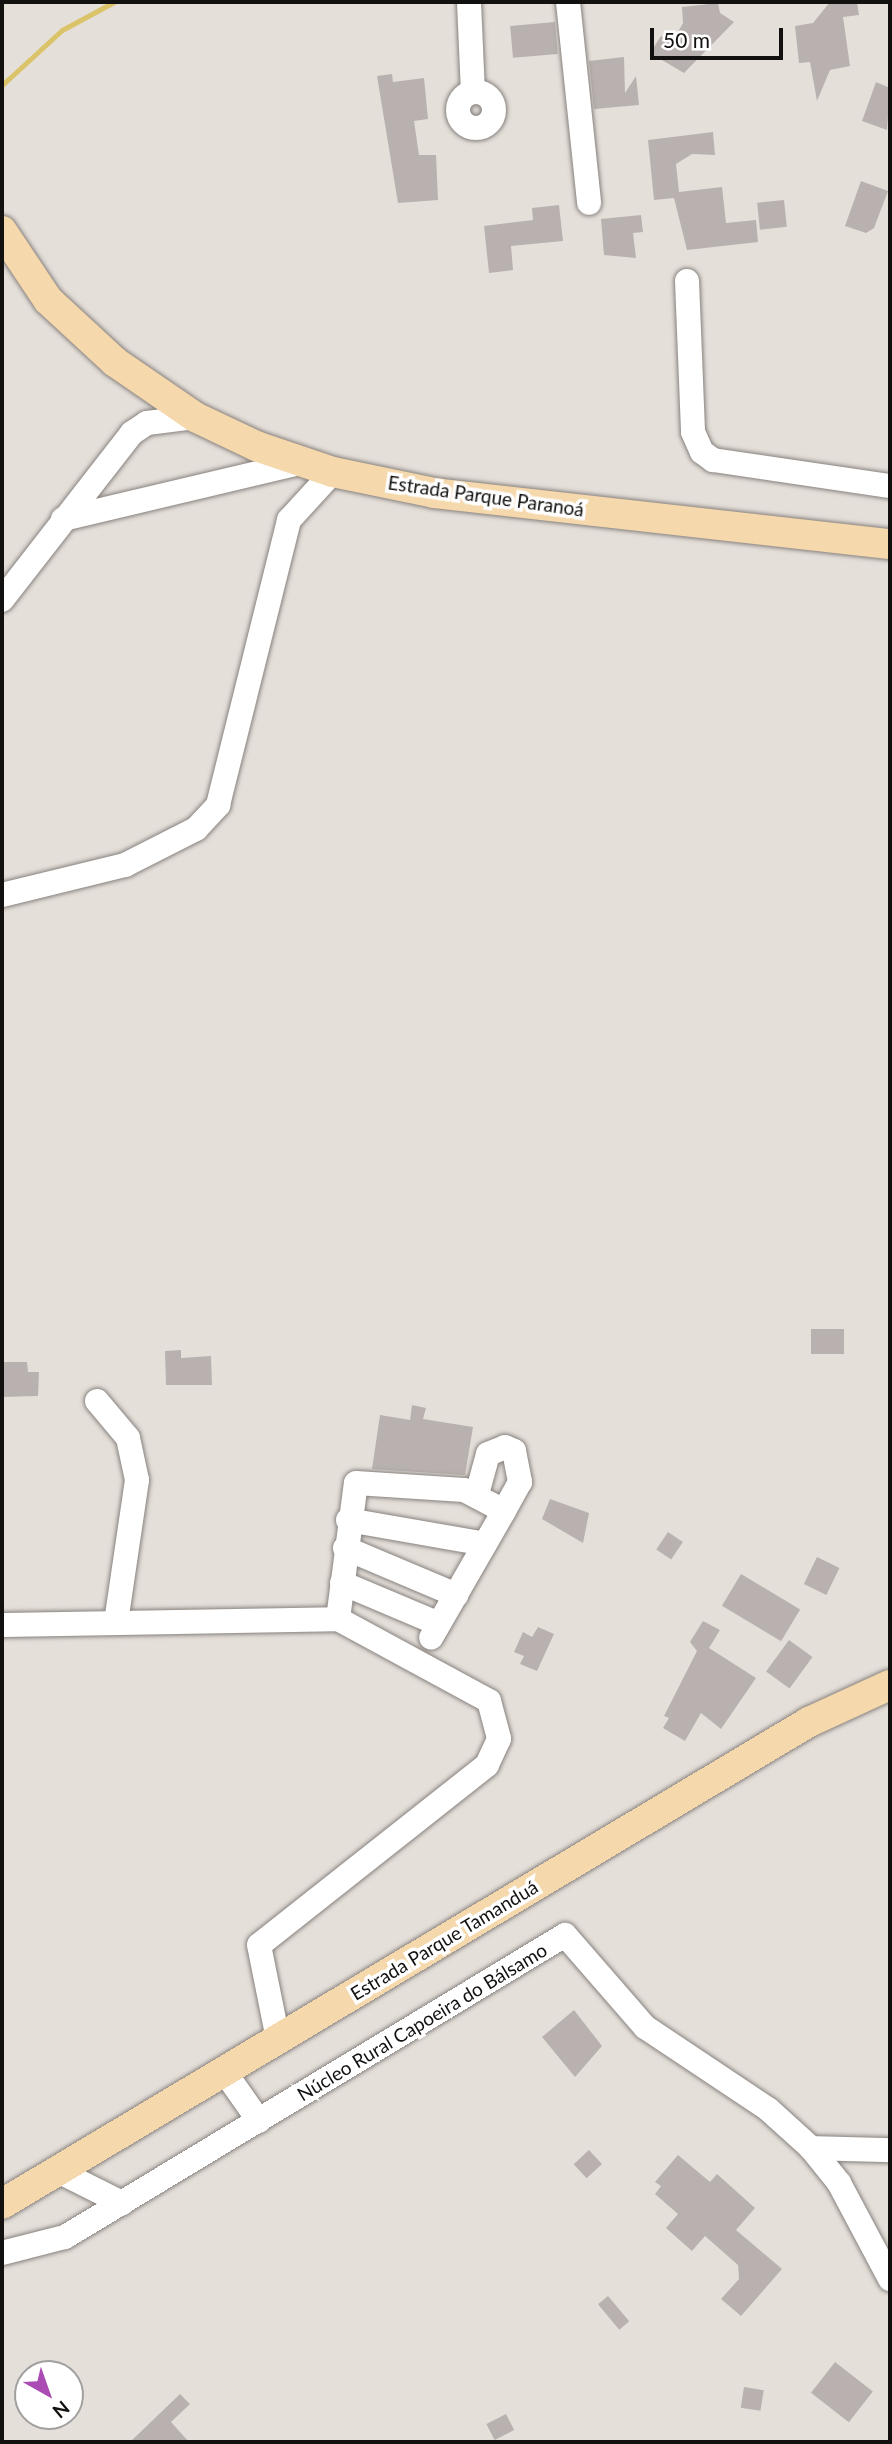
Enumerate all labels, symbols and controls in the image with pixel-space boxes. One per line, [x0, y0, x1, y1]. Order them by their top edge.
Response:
scale bar [654, 14, 787, 58]
text: 50 m [663, 27, 710, 52]
street label: Estrada Parque Paranoá [386, 471, 586, 521]
street label: Estrada Parque Tamanduá [346, 1875, 542, 2005]
street label: Núcleo Rural Capoeira do Bálsamo [293, 1938, 551, 2106]
north arrow [14, 2360, 84, 2430]
text: N [49, 2396, 75, 2423]

